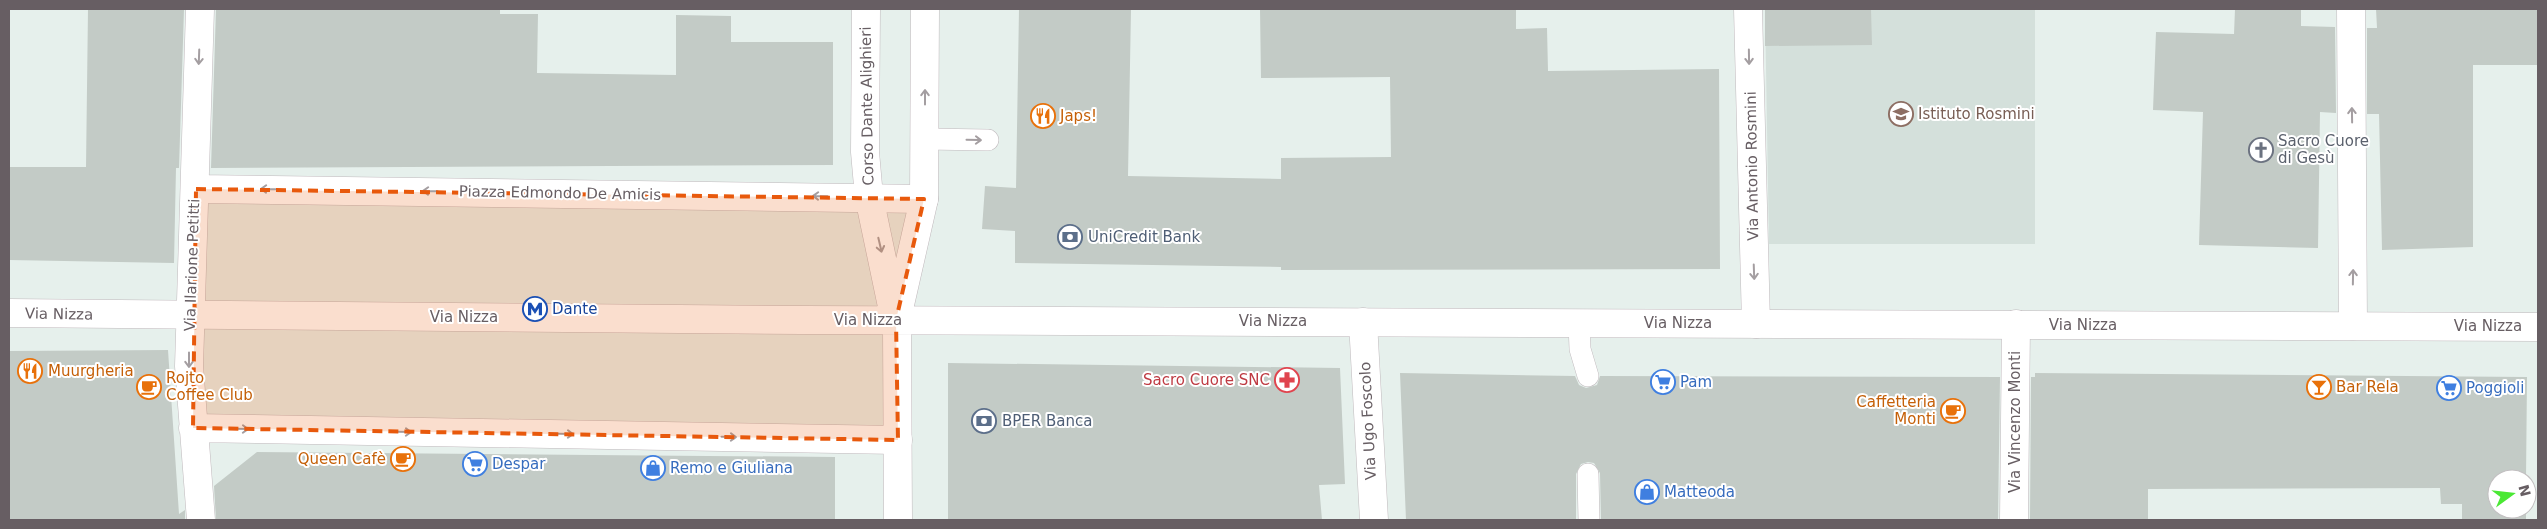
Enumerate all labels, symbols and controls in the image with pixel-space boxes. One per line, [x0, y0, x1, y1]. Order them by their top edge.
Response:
street label: Corso Dante Alighieri [857, 26, 877, 186]
one-way arrow [194, 49, 204, 65]
one-way arrow [1744, 49, 1754, 65]
one-way arrow [920, 90, 930, 106]
street label: Via Antonio Rosmini [1742, 91, 1762, 241]
school or university icon: Istituto Rosmini [1888, 101, 1914, 127]
restaurant icon: Japs! [1030, 103, 1056, 129]
place label: Istituto Rosmini [1918, 105, 2035, 123]
place label: Japs! [1059, 107, 1097, 125]
one-way arrow [2347, 107, 2356, 123]
place label: Sacro Cuore di Gesù [2278, 132, 2369, 167]
one-way arrow [965, 135, 981, 144]
church icon: Sacro Cuore di Gesù [2248, 137, 2274, 163]
street label: Piazza Edmondo De Amicis [459, 182, 662, 204]
one-way arrow [260, 184, 276, 194]
one-way arrow [423, 187, 439, 196]
one-way arrow [813, 192, 829, 201]
street label: Via Ilarione Petitti [181, 198, 203, 332]
bank icon: UniCredit Bank [1057, 224, 1083, 250]
place label: UniCredit Bank [1088, 228, 1201, 246]
one-way arrow [876, 236, 885, 252]
one-way arrow [1750, 264, 1759, 280]
one-way arrow [2348, 270, 2358, 286]
metro station icon: Dante [522, 296, 548, 322]
place label: Dante [552, 300, 597, 318]
street label: Via Nizza [25, 304, 93, 324]
street label: Via Nizza [430, 308, 498, 326]
street label: Via Nizza [834, 311, 902, 329]
street label: Via Nizza [1239, 312, 1307, 330]
street label: Via Nizza [1644, 314, 1712, 332]
street label: Via Nizza [2049, 316, 2117, 334]
street label: Via Nizza [2454, 317, 2522, 335]
one-way arrow [184, 351, 194, 367]
street label: Via Vincenzo Monti [2006, 351, 2024, 493]
restaurant icon: Muurgheria [17, 358, 43, 384]
street label: Via Ugo Foscolo [1356, 361, 1380, 481]
place label: Muurgheria [48, 362, 134, 380]
pharmacy icon: Sacro Cuore SNC [1274, 367, 1300, 393]
place label: Rojto Coffee Club [166, 369, 253, 404]
supermarket icon: Pam [1650, 369, 1676, 395]
place label: Sacro Cuore SNC [1143, 371, 1270, 389]
place label: Pam [1680, 373, 1712, 391]
cafe icon: Rojto Coffee Club [136, 374, 162, 400]
bar icon: Bar Rela [2306, 374, 2332, 400]
supermarket icon: Poggioli [2436, 375, 2462, 401]
place label: Bar Rela [2336, 378, 2399, 396]
place label: Poggioli [2466, 379, 2524, 397]
place label: Caffetteria Monti [1856, 393, 1936, 428]
cafe icon: Caffetteria Monti [1940, 398, 1966, 424]
bank icon: BPER Banca [971, 408, 997, 434]
place label: BPER Banca [1002, 412, 1092, 430]
one-way arrow [233, 424, 249, 434]
one-way arrow [396, 427, 412, 437]
one-way arrow [558, 429, 574, 439]
one-way arrow [720, 432, 737, 442]
cafe icon: Queen Cafè [390, 446, 416, 472]
place label: Queen Cafè [298, 450, 386, 468]
supermarket icon: Despar [462, 451, 488, 477]
place label: Despar [492, 455, 546, 473]
shop icon: Remo e Giuliana [640, 455, 666, 481]
place label: Remo e Giuliana [670, 459, 793, 477]
north arrow [2487, 469, 2537, 519]
shop icon: Matteoda [1634, 479, 1660, 505]
place label: Matteoda [1664, 483, 1735, 501]
text: N [2515, 483, 2534, 498]

